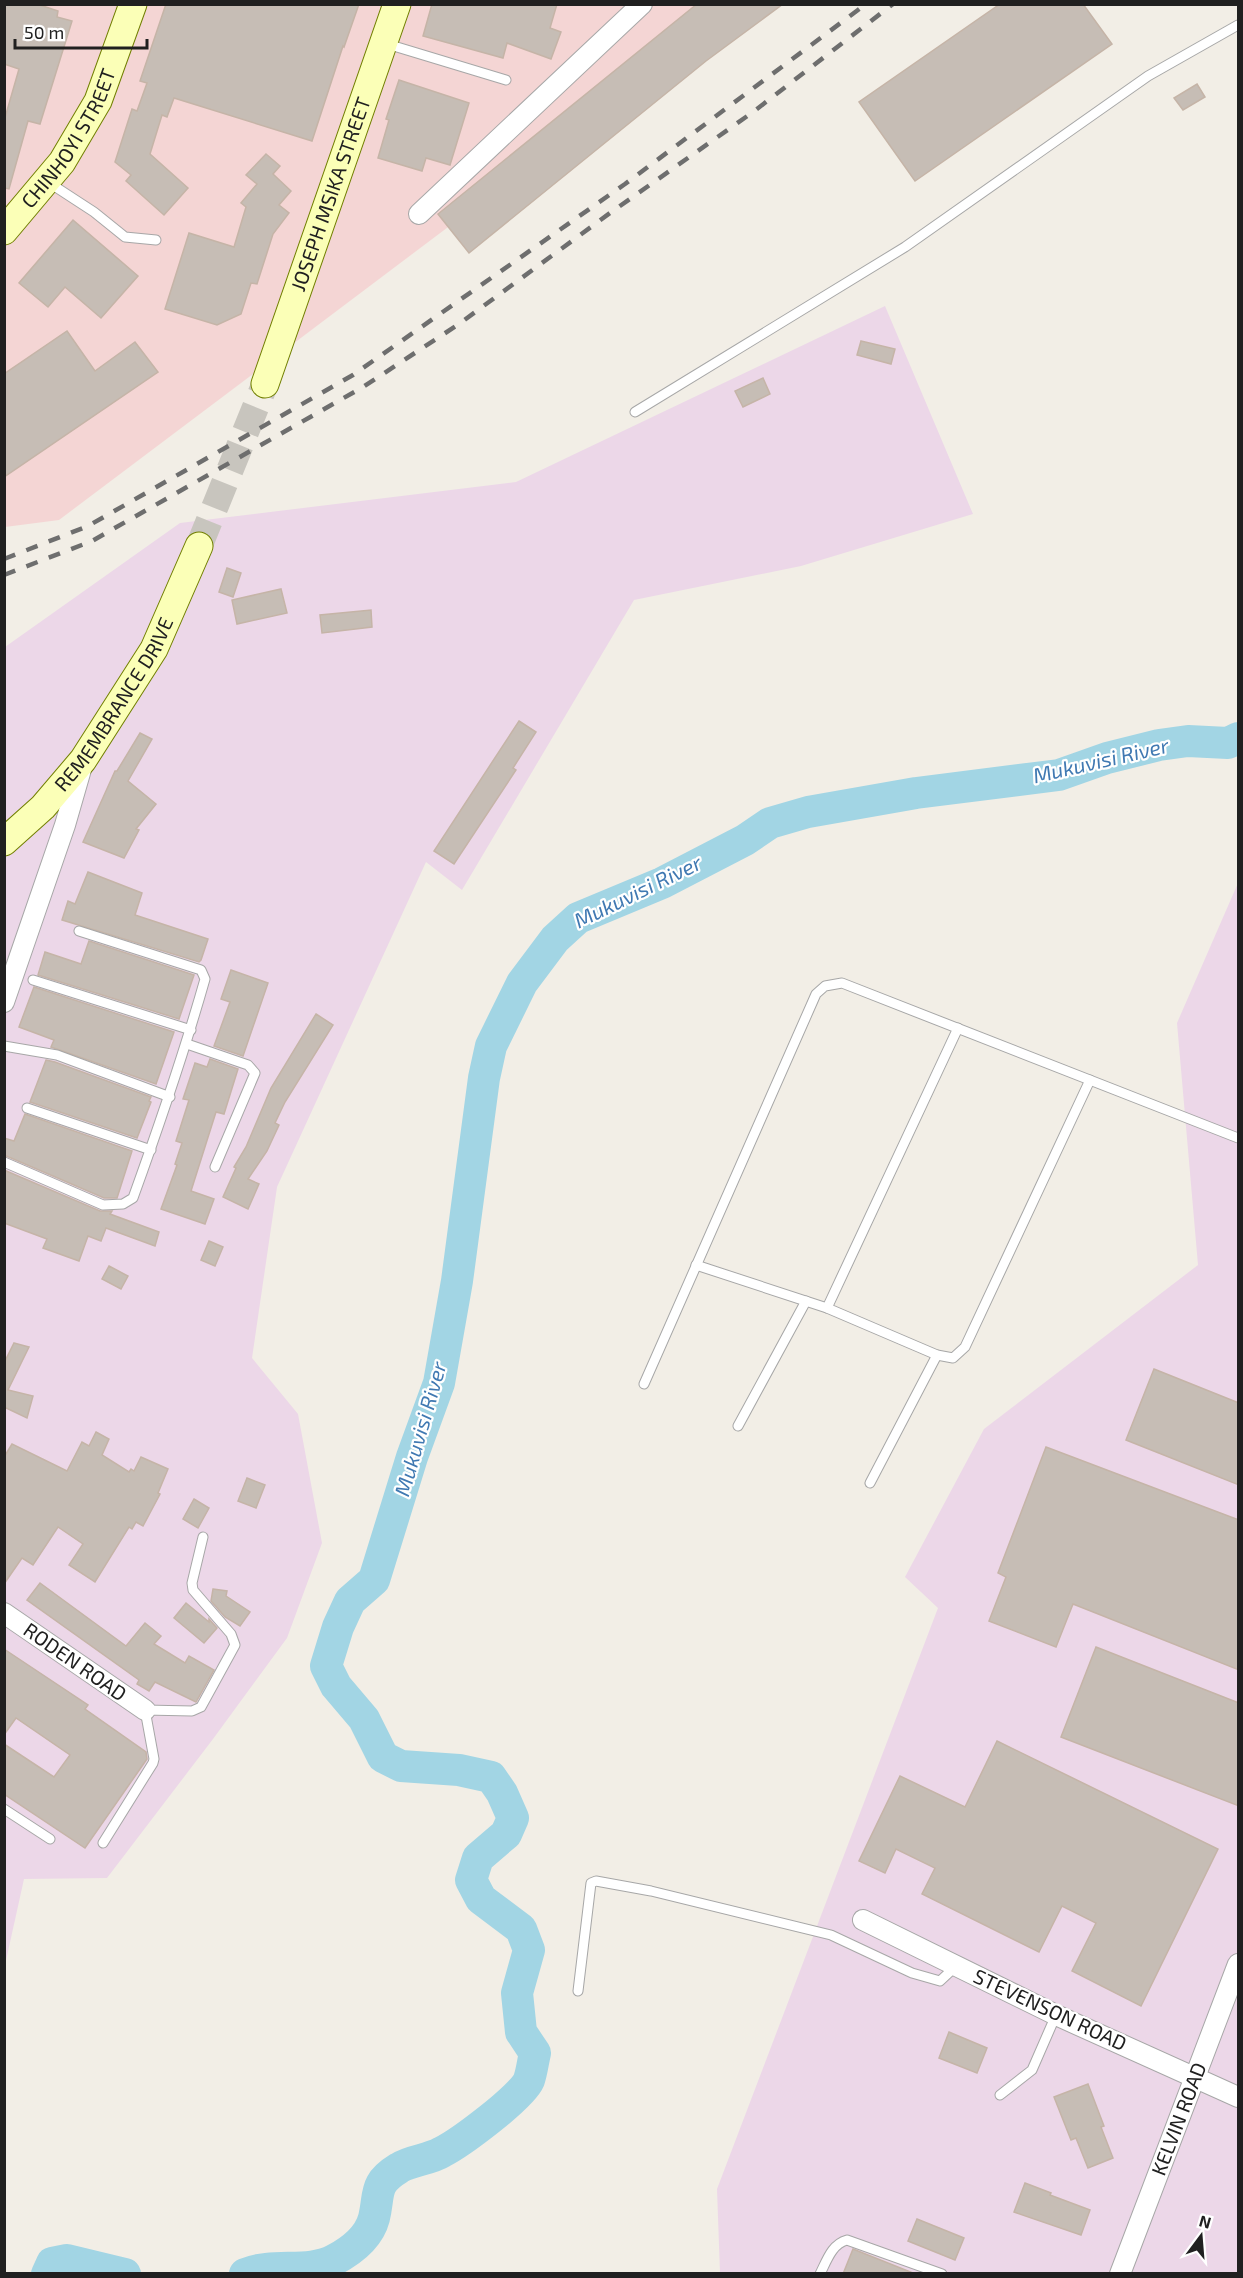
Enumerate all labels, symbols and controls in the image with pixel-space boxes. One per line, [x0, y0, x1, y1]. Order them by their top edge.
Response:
scale bar [15, 12, 147, 50]
text: 50 m [24, 21, 64, 43]
street label: CHINHOYI STREET [16, 65, 120, 212]
street label: JOSEPH MSIKA STREET [285, 93, 375, 294]
street label: REMEMBRANCE DRIVE [49, 613, 177, 796]
water label: Mukuvisi River [1030, 732, 1172, 787]
water label: Mukuvisi River [569, 849, 706, 932]
water label: Mukuvisi River [388, 1358, 451, 1499]
street label: RODEN ROAD [19, 1617, 132, 1705]
street label: STEVENSON ROAD [970, 1963, 1131, 2055]
street label: KELVIN ROAD [1146, 2059, 1211, 2178]
north arrow [1171, 2206, 1231, 2266]
text: N [1197, 2210, 1213, 2232]

